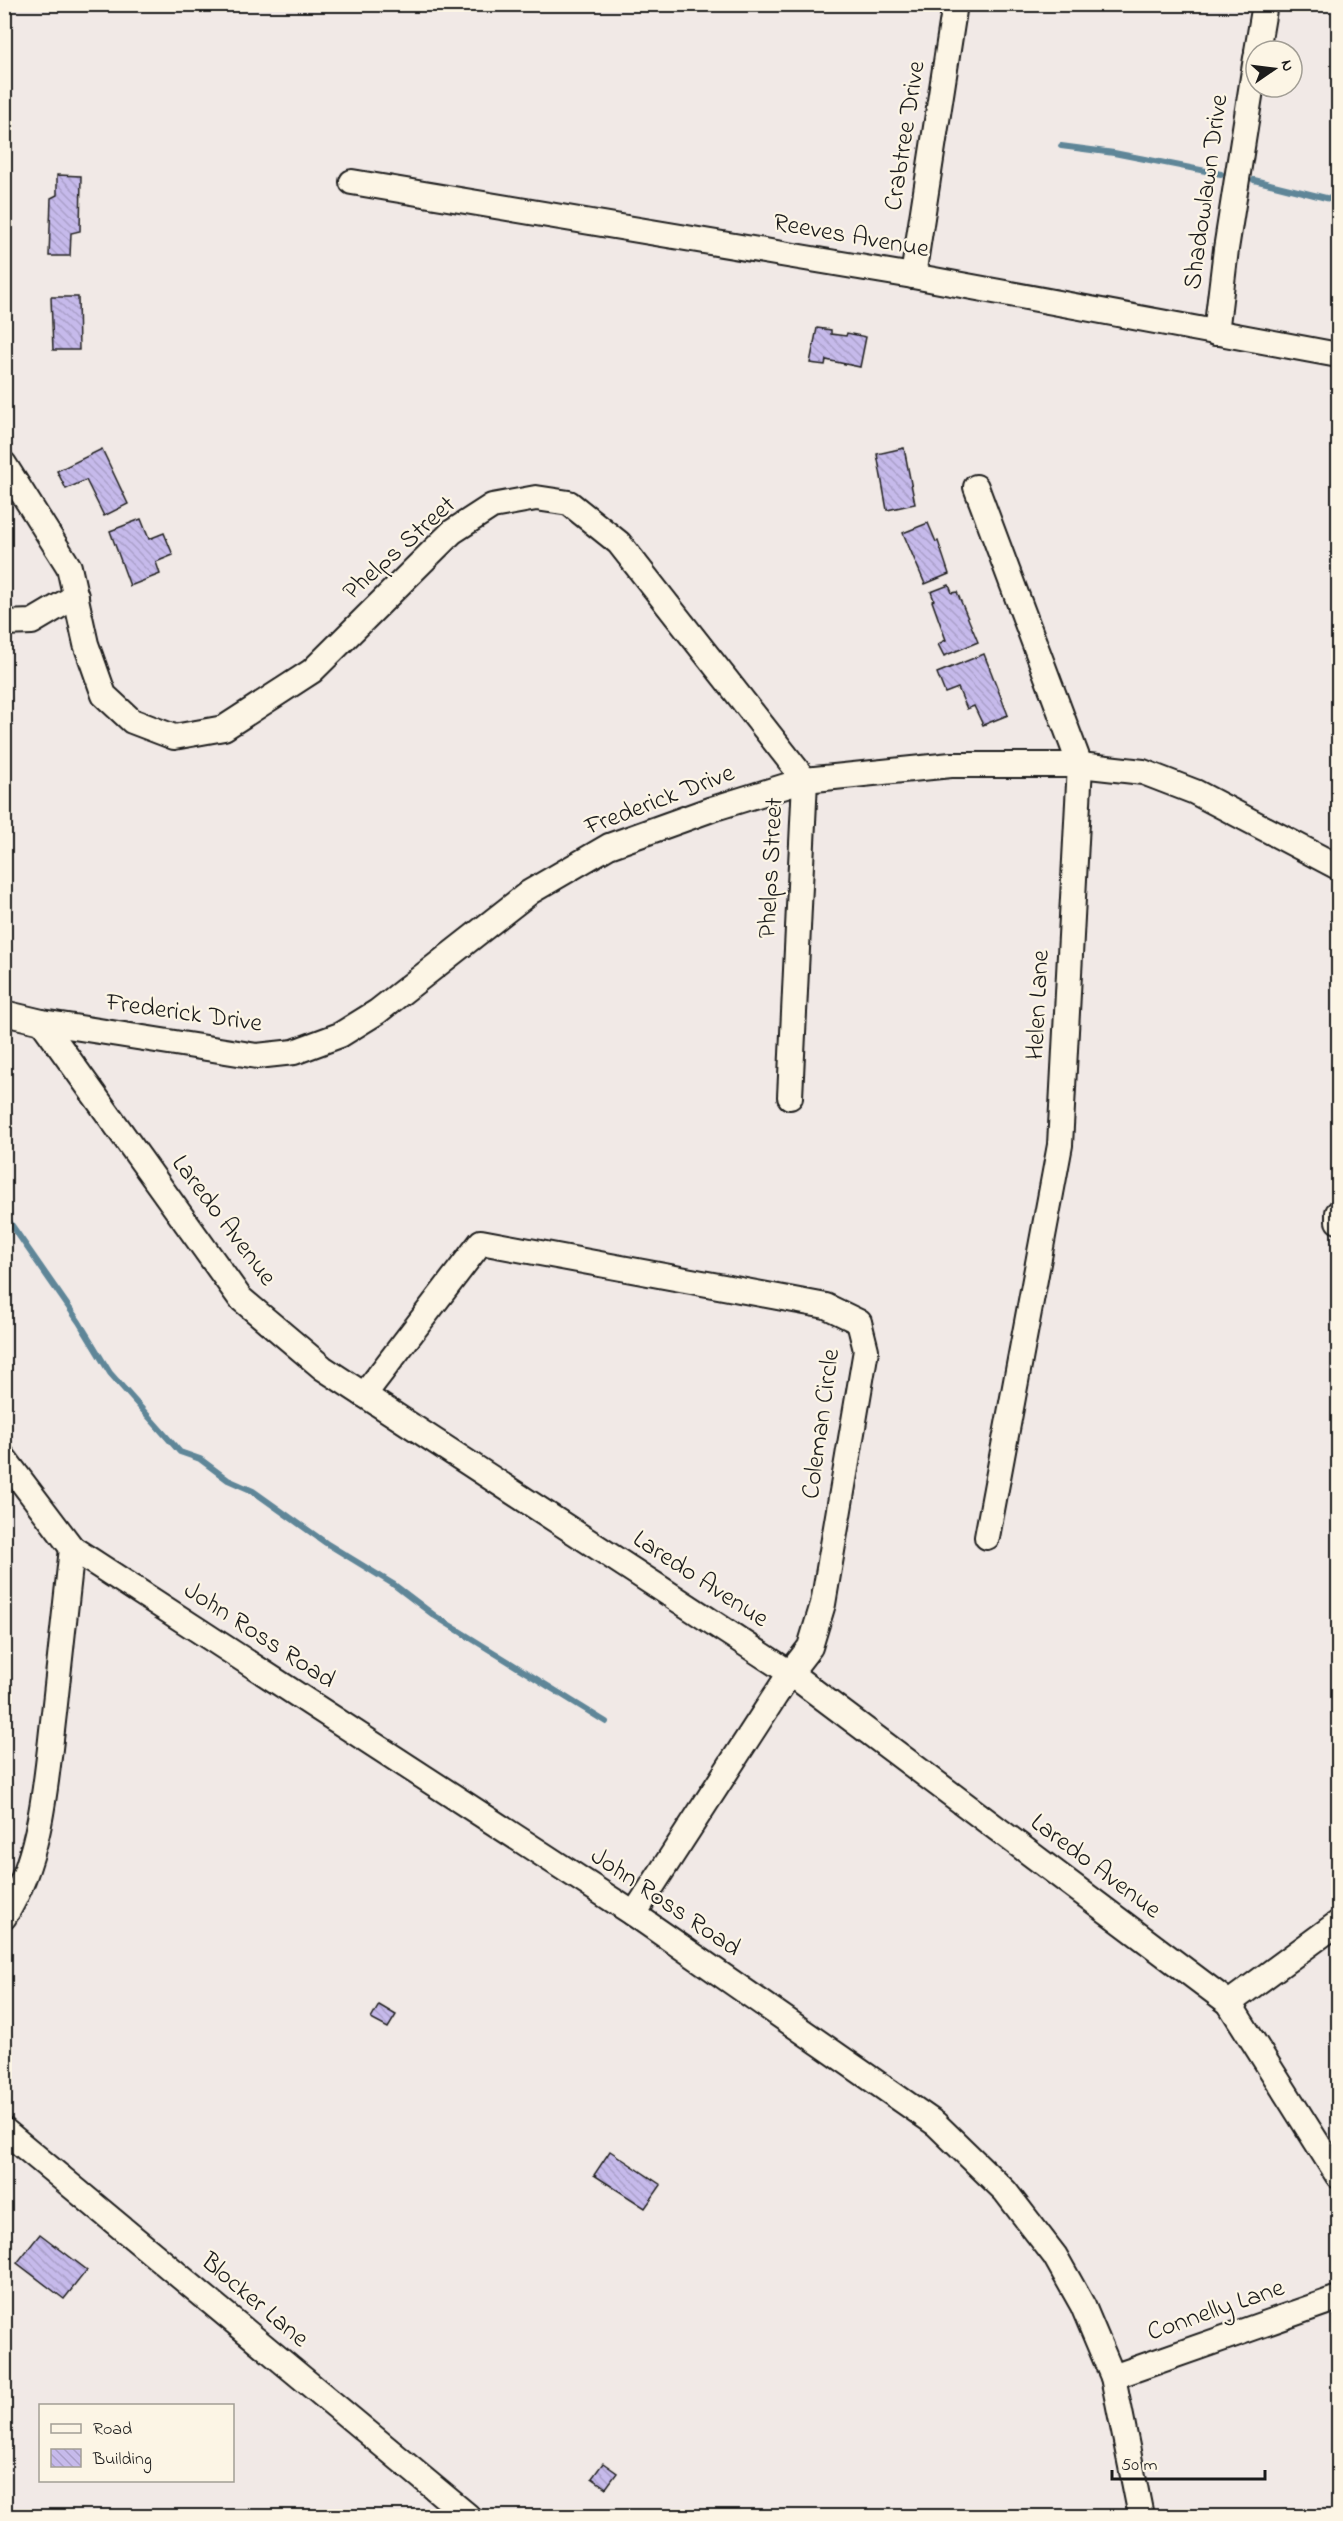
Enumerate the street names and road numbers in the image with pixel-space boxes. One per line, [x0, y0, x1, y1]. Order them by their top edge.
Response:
street label: Crabtree Drive [875, 58, 937, 214]
street label: Shadowlawn Drive [1174, 92, 1240, 292]
street label: Reeves Avenue [770, 205, 932, 269]
street label: Phelps Street [335, 487, 465, 610]
street label: Frederick Drive [579, 755, 741, 847]
street label: Phelps Street [749, 796, 795, 940]
street label: Helen Lane [1017, 949, 1061, 1061]
street label: Frederick Drive [103, 984, 265, 1044]
street label: Laredo Avenue [161, 1147, 285, 1295]
street label: Coleman Circle [793, 1346, 851, 1501]
street label: Laredo Avenue [624, 1522, 776, 1639]
street label: John Ross Road [175, 1573, 343, 1700]
street label: Laredo Avenue [1021, 1805, 1169, 1929]
street label: John Ross Road [582, 1838, 748, 1968]
street label: Blocker Lane [191, 2244, 317, 2358]
street label: Connelly Lane [1142, 2270, 1290, 2352]

